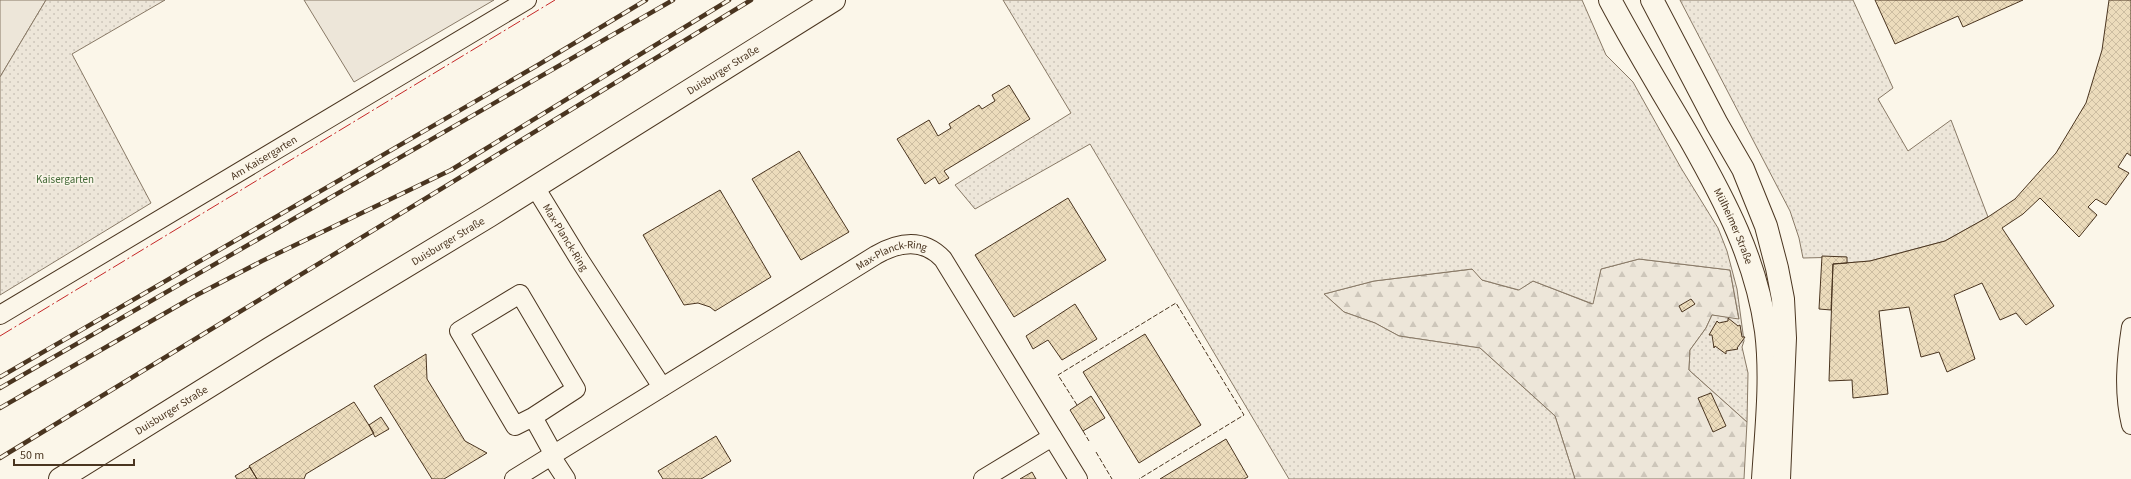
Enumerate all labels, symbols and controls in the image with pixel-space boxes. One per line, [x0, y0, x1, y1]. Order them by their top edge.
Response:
street label: Duisburger Straße [684, 41, 762, 98]
street label: Am Kaisergarten [227, 132, 300, 183]
park label: Kaisergarten [36, 172, 94, 187]
street label: Mülheimer Straße [1711, 185, 1757, 267]
street label: Max-Planck-Ring [539, 201, 592, 274]
street label: Duisburger Straße [408, 213, 488, 269]
street label: Max-Planck-Ring [853, 237, 930, 273]
street label: Duisburger Straße [132, 381, 211, 438]
scale bar [14, 441, 134, 467]
text: 50 m [20, 447, 44, 464]

